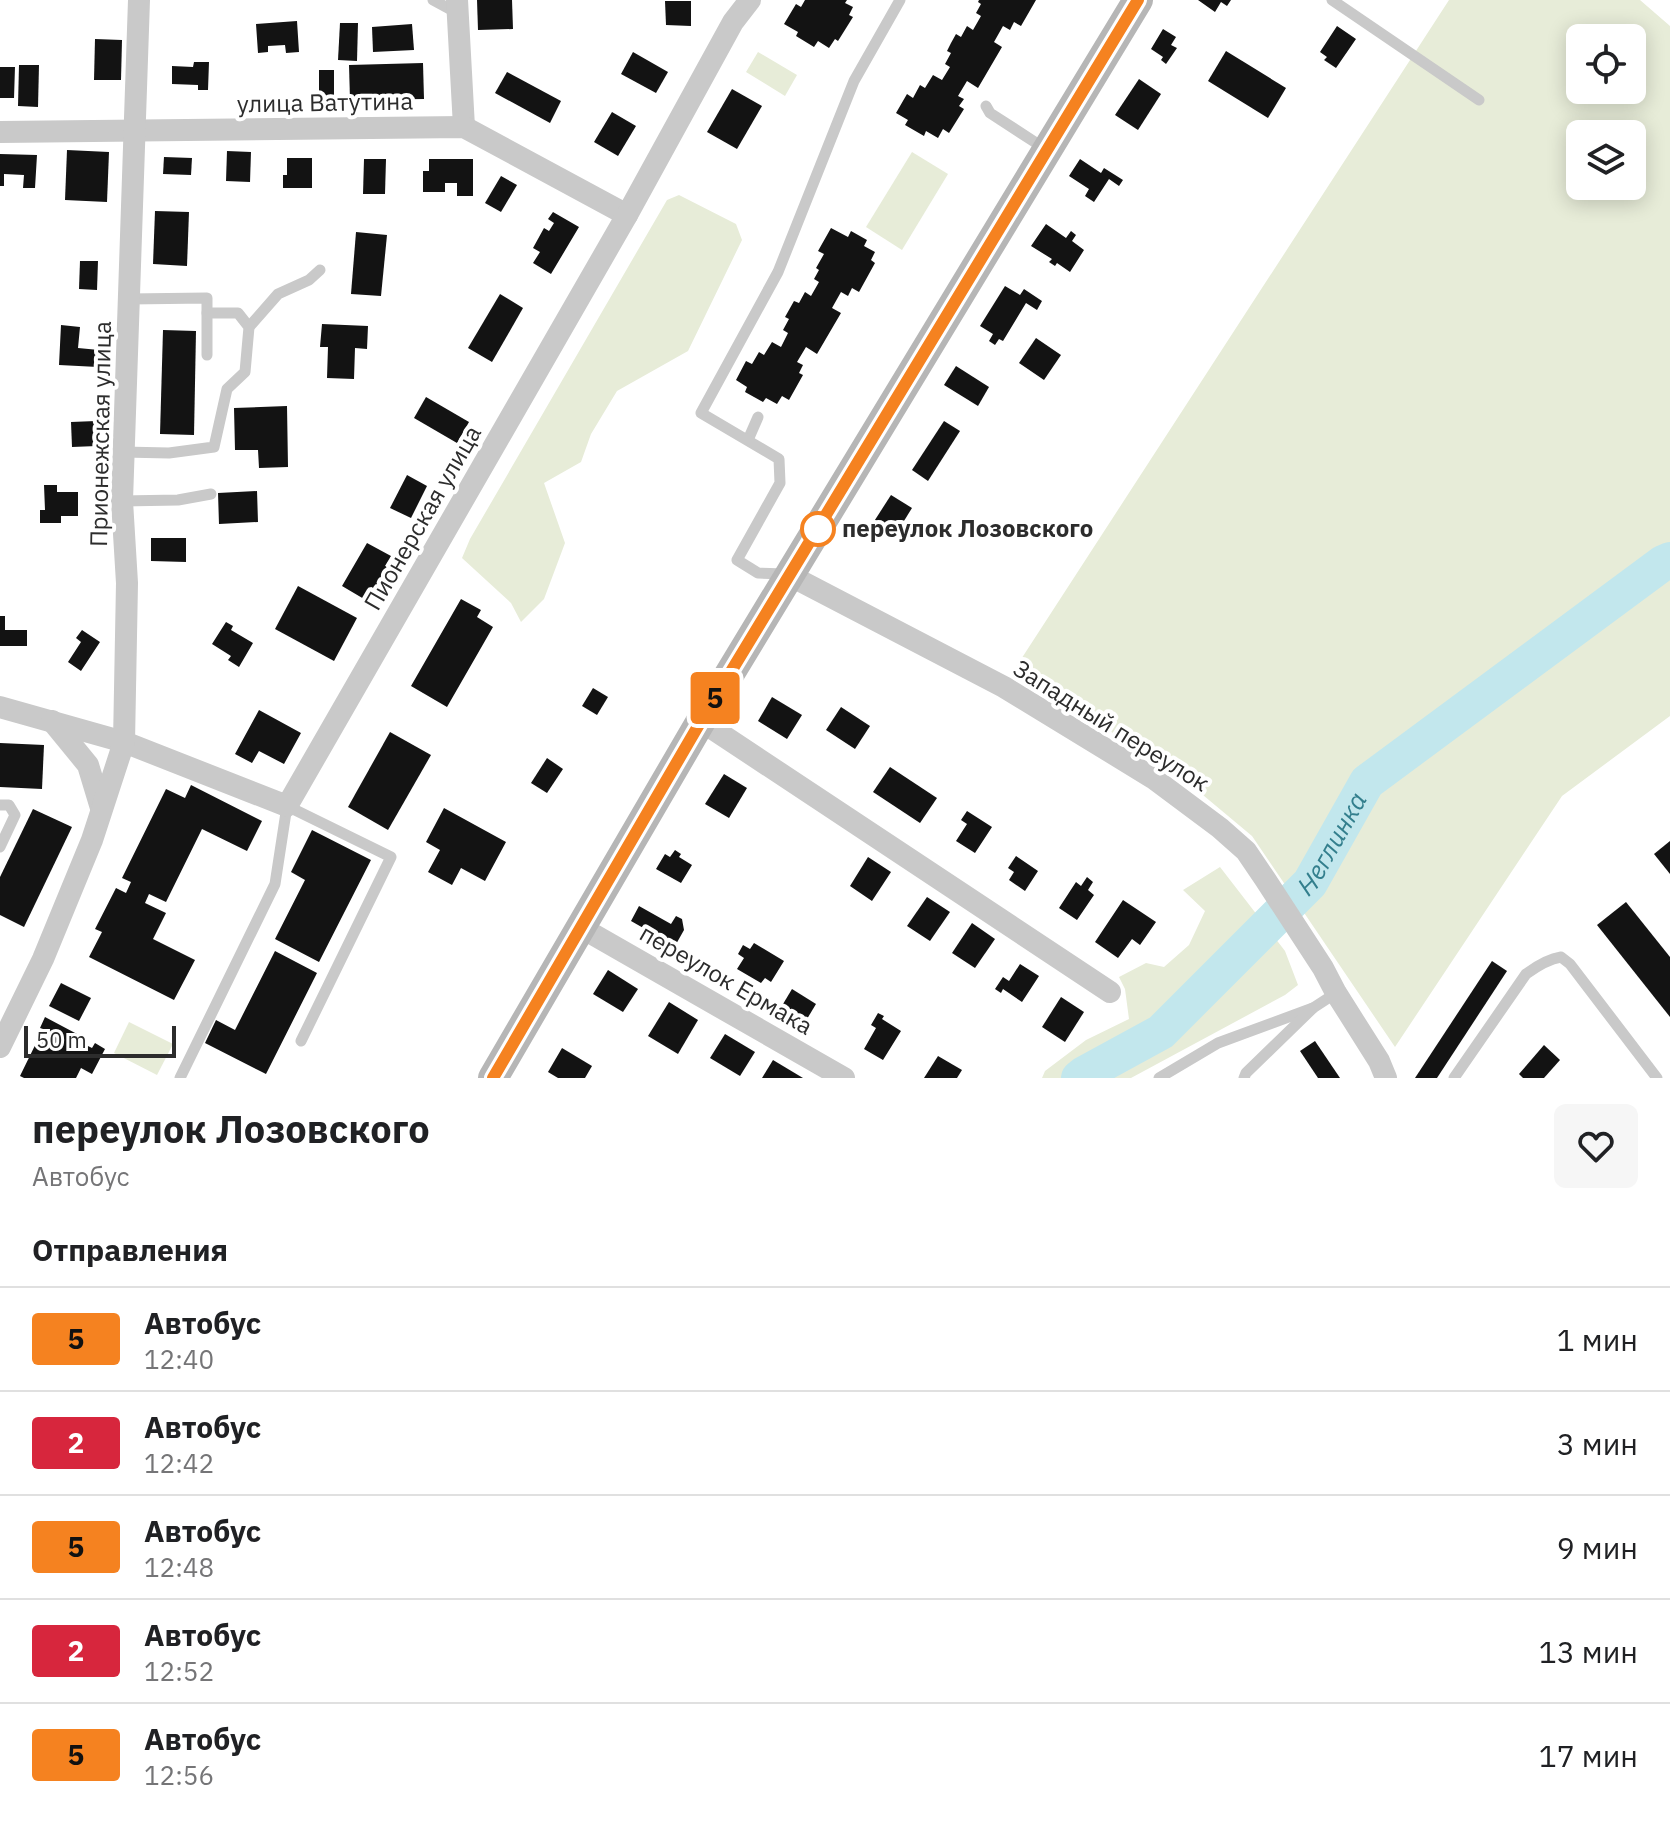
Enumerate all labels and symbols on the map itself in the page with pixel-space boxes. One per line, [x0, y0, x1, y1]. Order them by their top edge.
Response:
street label: улица Ватутина [237, 84, 414, 120]
street label: Прионежская улица [82, 321, 118, 547]
street label: Пионерская улица [356, 419, 488, 616]
marker: переулок Лозовского [801, 512, 835, 546]
place label: переулок Лозовского [842, 512, 1093, 544]
street label: Западный переулок [1007, 652, 1216, 798]
line badge: 5 [689, 672, 741, 724]
water label: Неглинка [1289, 786, 1374, 902]
street label: переулок Ермака [634, 917, 819, 1042]
scale bar [24, 1022, 176, 1058]

